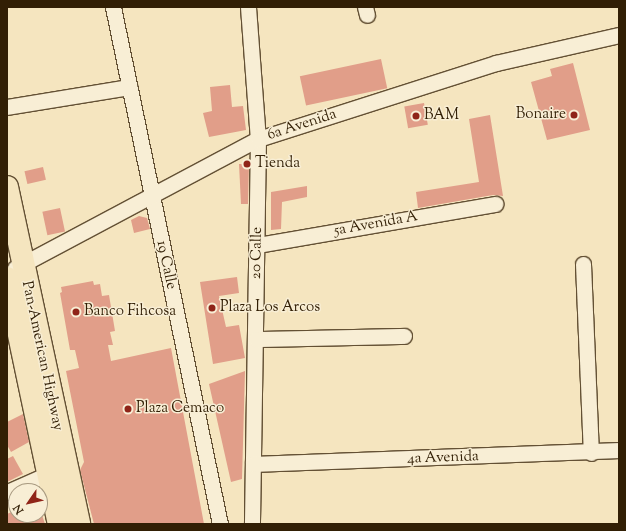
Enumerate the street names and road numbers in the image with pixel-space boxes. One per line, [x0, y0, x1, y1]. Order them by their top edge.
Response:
street label: 6a Avenida [265, 105, 339, 145]
street label: 5a Avenida A [333, 208, 419, 240]
street label: 20 Calle [248, 227, 266, 279]
street label: 19 Calle [152, 239, 180, 291]
street label: Pan-American Highway [17, 279, 67, 433]
street label: 4a Avenida [407, 448, 479, 468]

